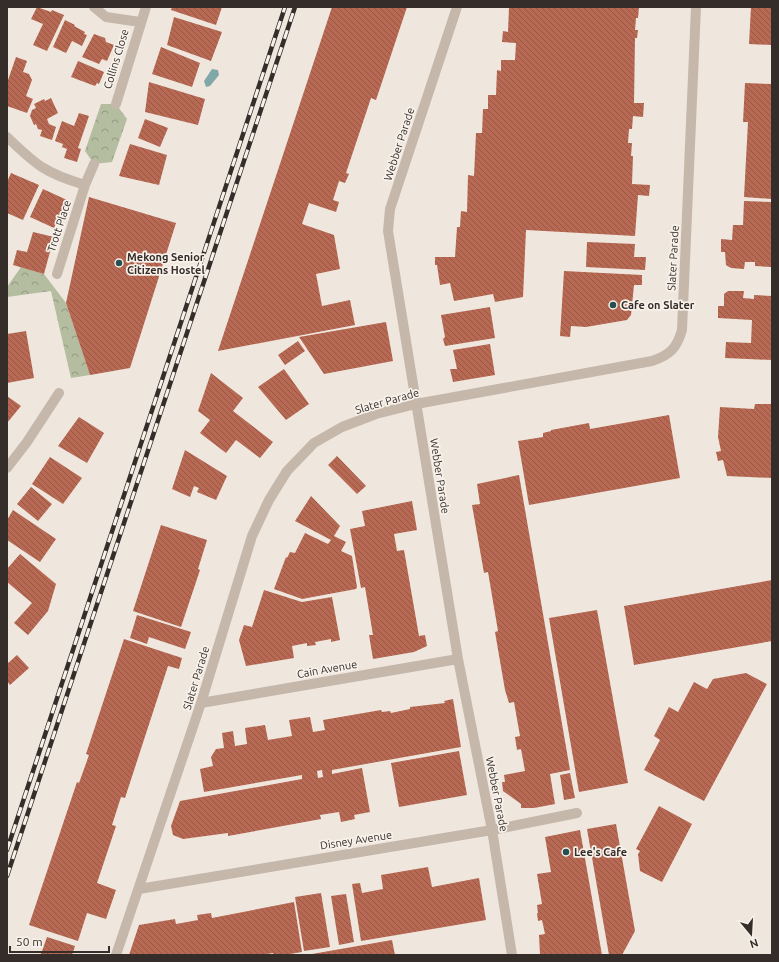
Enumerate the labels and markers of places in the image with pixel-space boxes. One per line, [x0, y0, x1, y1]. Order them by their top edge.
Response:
place label: Mekong Senior Citizens Hostel [127, 251, 205, 276]
marker: Mekong Senior Citizens Hostel [114, 258, 124, 268]
place label: Cafe on Slater [621, 299, 695, 311]
marker: Cafe on Slater [608, 300, 618, 310]
place label: Lee's Cafe [574, 846, 627, 858]
marker: Lee's Cafe [561, 847, 571, 857]

